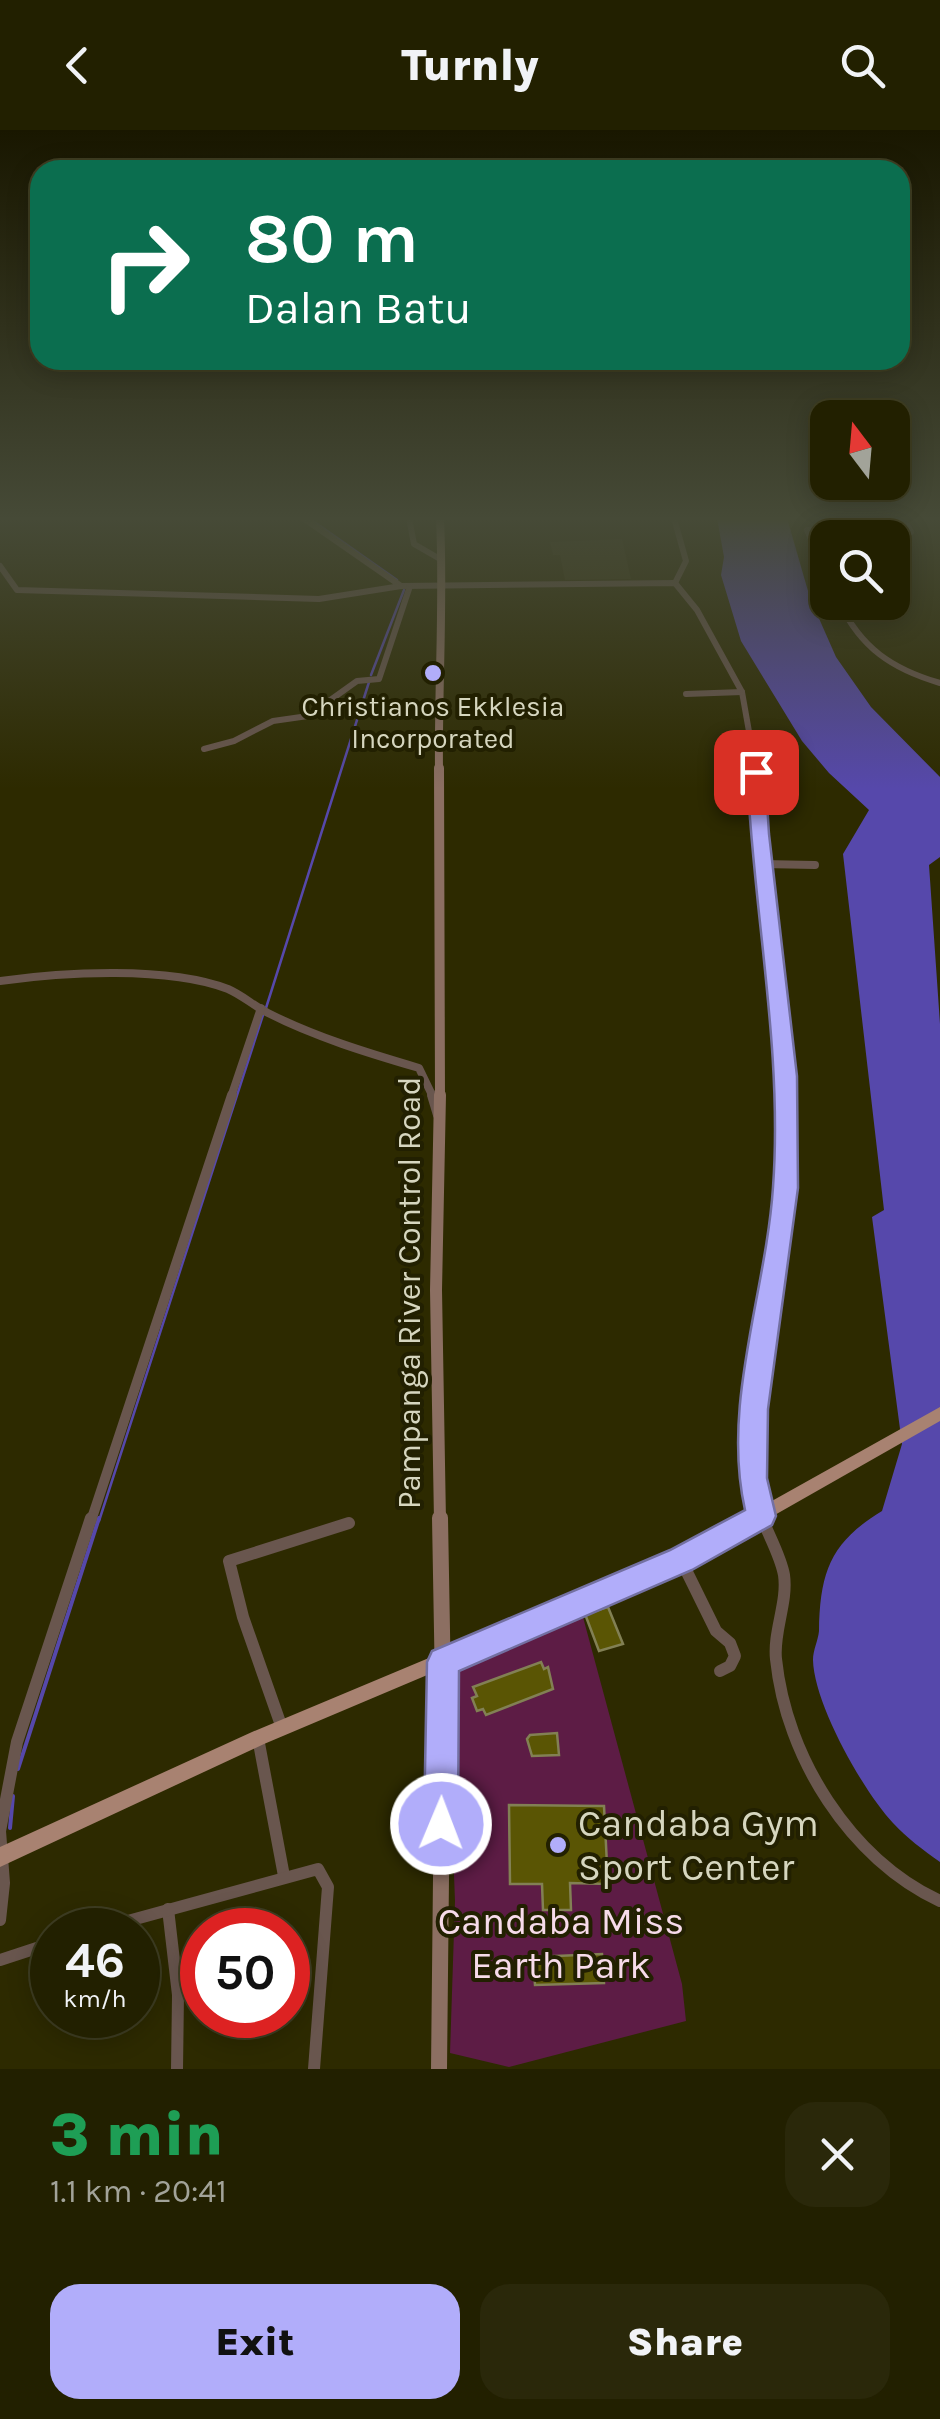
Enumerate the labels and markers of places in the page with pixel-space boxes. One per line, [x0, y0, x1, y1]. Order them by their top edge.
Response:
marker: Christianos Ekklesia Incorporated [422, 662, 444, 684]
place label: Christianos Ekklesia Incorporated [301, 690, 565, 755]
pin [714, 730, 799, 815]
place label: Candaba Gym Sport Center [578, 1801, 819, 1890]
marker: Candaba Gym Sport Center [547, 1834, 569, 1856]

